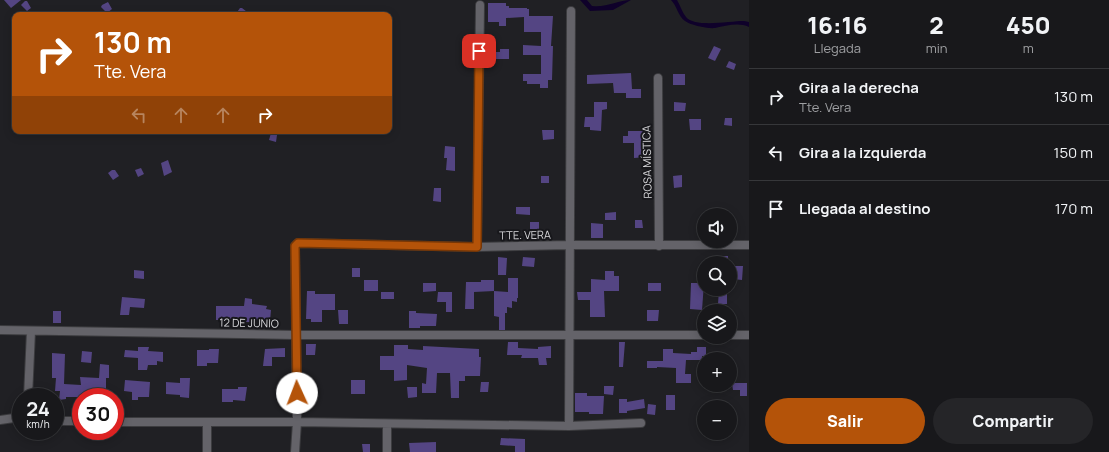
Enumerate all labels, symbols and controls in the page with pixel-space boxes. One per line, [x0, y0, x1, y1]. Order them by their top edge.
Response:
text: 16:16 [807, 8, 867, 41]
text: 2 [929, 8, 944, 41]
text: 450 [1006, 8, 1051, 41]
text: 130 m [94, 23, 172, 61]
icon: right [28, 28, 80, 80]
pin [462, 34, 496, 68]
text: Llegada [814, 39, 861, 57]
text: min [926, 39, 947, 57]
text: m [1023, 39, 1034, 57]
icon: arrive [468, 40, 490, 62]
text: Tte. Vera [94, 59, 166, 83]
text: Gira a la derecha [799, 77, 919, 98]
icon: right [765, 86, 787, 108]
text: 130 m [1054, 86, 1093, 107]
text: Tte. Vera [799, 98, 851, 116]
icon: left [128, 104, 150, 126]
icon: ahead [170, 104, 192, 126]
icon: ahead [212, 104, 234, 126]
icon: right [254, 104, 276, 126]
street label: ROSA MÍSTICA [638, 125, 655, 199]
icon: left [765, 142, 787, 164]
text: Gira a la izquierda [799, 142, 926, 163]
text: 150 m [1054, 142, 1093, 163]
icon: arrive [765, 198, 787, 220]
text: Llegada al destino [799, 198, 931, 219]
text: 170 m [1055, 198, 1093, 219]
map controls [697, 208, 737, 440]
button: sound [697, 208, 737, 248]
street label: TTE. VERA [499, 227, 551, 242]
button: search [697, 256, 737, 296]
button: layers [697, 304, 737, 344]
street label: 12 DE JUNIO [219, 314, 279, 331]
button: + [697, 352, 737, 392]
position arrow [276, 372, 318, 414]
speed limit sign: 30 [72, 388, 124, 440]
text: 24 [26, 395, 50, 422]
button: Salir [765, 398, 925, 444]
button: Compartir [933, 398, 1093, 444]
button: − [697, 400, 737, 440]
text: km/h [26, 417, 50, 431]

